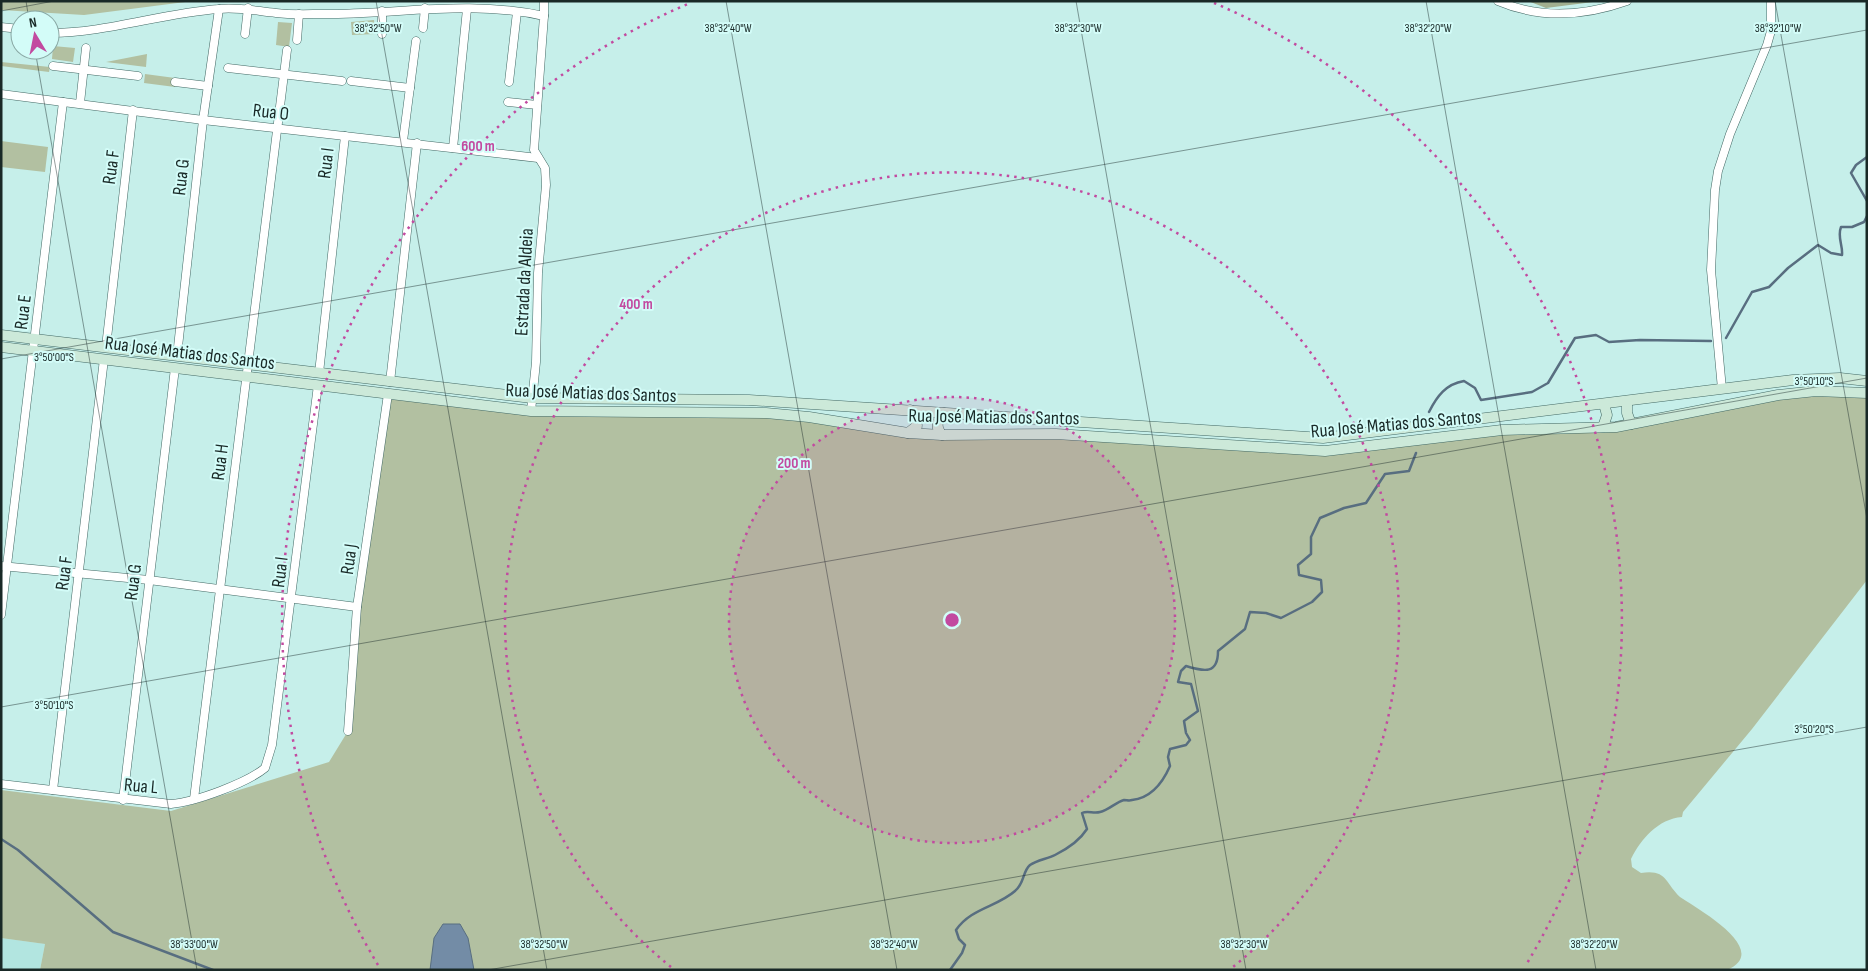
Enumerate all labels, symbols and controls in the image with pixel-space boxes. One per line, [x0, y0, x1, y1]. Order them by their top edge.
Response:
north arrow [10, 10, 60, 60]
text: N [28, 14, 38, 32]
text: 38°32'50"W [354, 21, 402, 36]
text: 38°32'40"W [704, 21, 752, 36]
text: 38°32'30"W [1054, 21, 1102, 36]
text: 38°32'20"W [1404, 21, 1452, 36]
text: 38°32'10"W [1755, 21, 1801, 36]
street label: Rua O [252, 99, 290, 126]
text: 600 m [461, 137, 495, 156]
street label: Rua I [313, 146, 340, 180]
street label: Rua F [98, 149, 125, 186]
street label: Rua G [168, 158, 195, 197]
street label: Estrada da Aldeia [510, 228, 539, 336]
street label: Rua E [10, 293, 37, 331]
text: 400 m [619, 295, 653, 314]
street label: Rua José Matias dos Santos [103, 332, 276, 375]
text: 3°50'00"S [34, 350, 74, 365]
text: 3°50'10"S [1795, 374, 1833, 389]
street label: Rua José Matias dos Santos [505, 379, 677, 408]
street label: Rua José Matias dos Santos [908, 405, 1080, 430]
street label: Rua José Matias dos Santos [1310, 406, 1483, 443]
street label: Rua H [207, 443, 234, 482]
text: 200 m [777, 454, 811, 473]
street label: Rua J [336, 542, 363, 576]
street label: Rua F [51, 555, 78, 592]
street label: Rua I [267, 555, 294, 589]
street label: Rua G [120, 563, 147, 602]
centre of rings [943, 611, 961, 629]
text: 3°50'10"S [35, 698, 73, 713]
text: 3°50'20"S [1794, 722, 1834, 737]
street label: Rua L [123, 774, 159, 799]
text: 38°33'00"W [170, 937, 218, 952]
text: 38°32'50"W [520, 937, 568, 952]
text: 38°32'40"W [870, 937, 918, 952]
text: 38°32'30"W [1220, 937, 1268, 952]
text: 38°32'20"W [1570, 937, 1618, 952]

